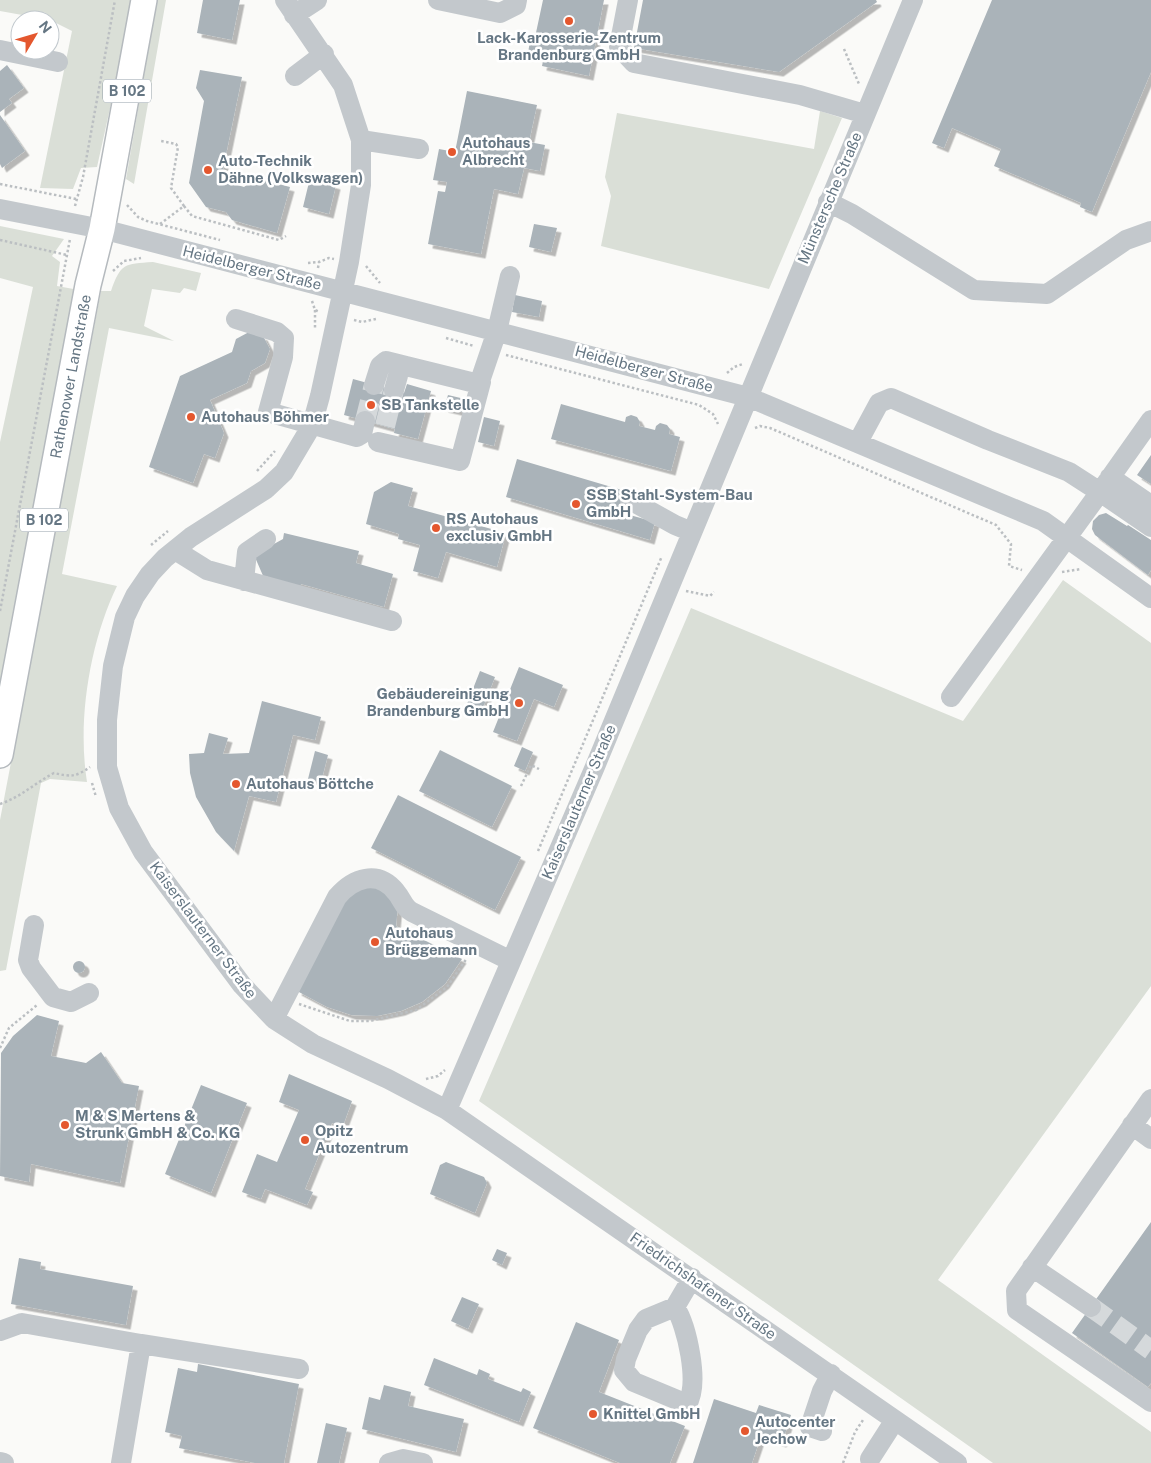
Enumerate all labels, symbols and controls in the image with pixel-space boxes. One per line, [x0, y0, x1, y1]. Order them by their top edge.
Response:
north arrow [10, 10, 60, 60]
marker: Lack-Karosserie-Zentrum Brandenburg GmbH [563, 15, 575, 27]
text: N [36, 18, 55, 36]
place label: Lack-Karosserie-Zentrum Brandenburg GmbH [477, 29, 661, 63]
road number: B 102 [103, 80, 151, 102]
street label: Münstersche Straße [794, 130, 865, 266]
place label: Autohaus Albrecht [462, 134, 531, 168]
marker: Autohaus Albrecht [446, 146, 458, 158]
place label: Auto-Technik Dähne (Volkswagen) [218, 152, 363, 186]
marker: Auto-Technik Dähne (Volkswagen) [202, 164, 214, 176]
street label: Heidelberger Straße [181, 242, 323, 293]
street label: Rathenower Landstraße [47, 293, 94, 460]
street label: Heidelberger Straße [573, 342, 715, 395]
place label: SB Tankstelle [381, 396, 479, 413]
marker: SB Tankstelle [365, 399, 377, 411]
place label: Autohaus Böhmer [201, 408, 329, 425]
marker: Autohaus Böhmer [185, 411, 197, 423]
place label: SSB Stahl-System-Bau GmbH [586, 486, 753, 520]
marker: SSB Stahl-System-Bau GmbH [570, 498, 582, 510]
road number: B 102 [20, 508, 68, 532]
place label: RS Autohaus exclusiv GmbH [446, 510, 553, 544]
marker: RS Autohaus exclusiv GmbH [430, 522, 442, 534]
place label: Gebäudereinigung Brandenburg GmbH [366, 685, 510, 719]
marker: Gebäudereinigung Brandenburg GmbH [513, 697, 525, 709]
street label: Kaiserslauterner Straße [538, 722, 619, 882]
place label: Autohaus Böttche [246, 775, 374, 792]
marker: Autohaus Böttche [230, 778, 242, 790]
street label: Kaiserslauterner Straße [146, 858, 260, 1001]
place label: Autohaus Brüggemann [385, 924, 477, 958]
marker: Autohaus Brüggemann [369, 936, 381, 948]
place label: M & S Mertens & Strunk GmbH & Co. KG [75, 1107, 240, 1141]
marker: M & S Mertens & Strunk GmbH & Co. KG [59, 1119, 71, 1131]
place label: Opitz Autozentrum [315, 1122, 409, 1156]
marker: Opitz Autozentrum [299, 1134, 311, 1146]
street label: Friedrichshafener Straße [627, 1229, 780, 1343]
place label: Knittel GmbH [603, 1405, 701, 1422]
marker: Knittel GmbH [587, 1408, 599, 1420]
place label: Autocenter Jechow [755, 1413, 836, 1447]
marker: Autocenter Jechow [739, 1425, 751, 1437]

